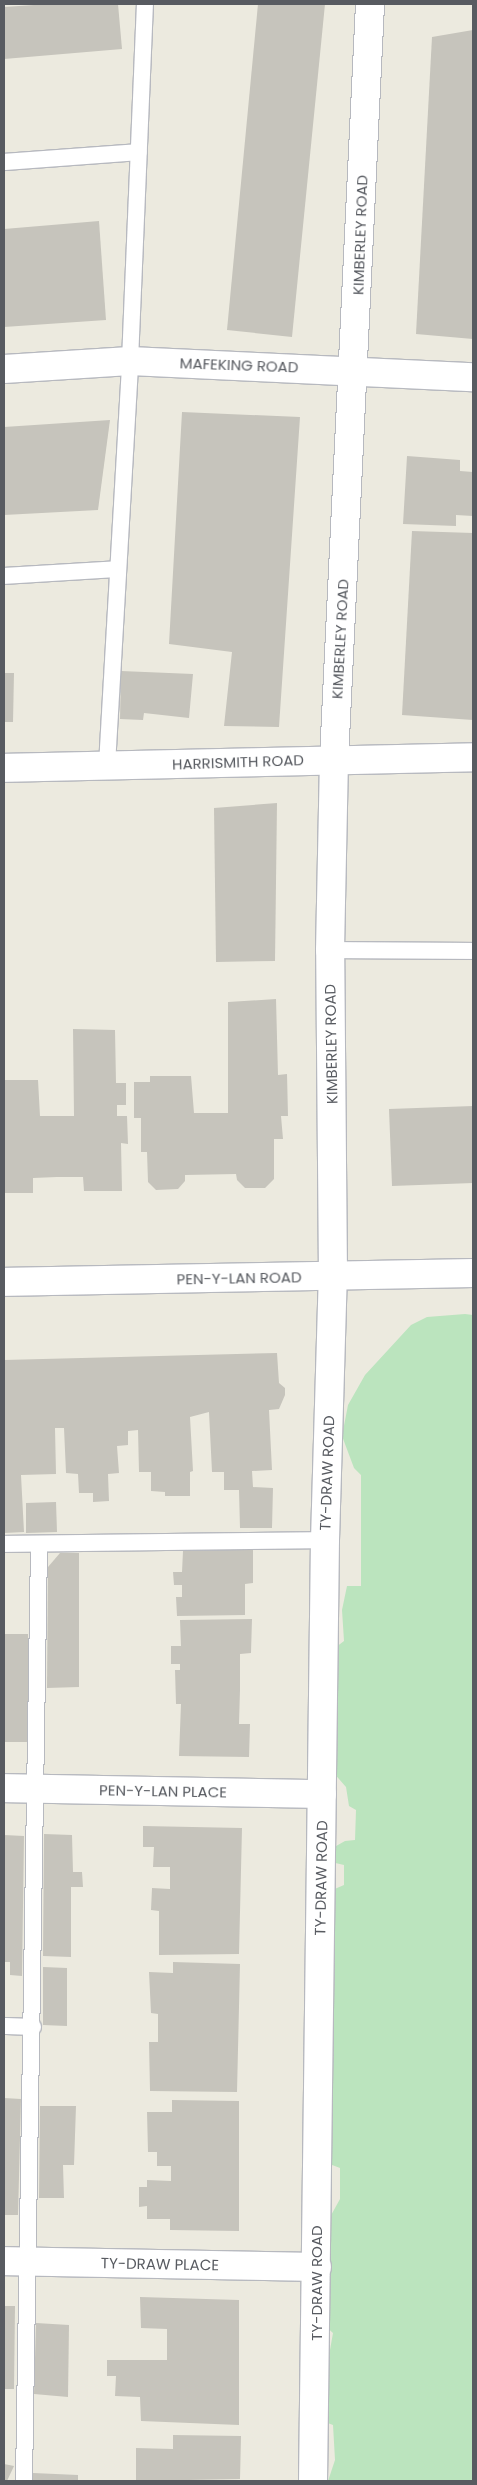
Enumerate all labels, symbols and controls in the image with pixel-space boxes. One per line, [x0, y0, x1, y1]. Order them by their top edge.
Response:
street label: KIMBERLEY ROAD [349, 175, 371, 295]
street label: MAFEKING ROAD [179, 354, 299, 376]
street label: KIMBERLEY ROAD [328, 579, 352, 699]
street label: HARRISMITH ROAD [172, 751, 304, 773]
street label: KIMBERLEY ROAD [321, 984, 341, 1104]
street label: PEN-Y-LAN ROAD [176, 1268, 302, 1288]
street label: TY-DRAW ROAD [316, 1415, 338, 1531]
street label: PEN-Y-LAN PLACE [99, 1781, 227, 1801]
street label: TY-DRAW ROAD [311, 1820, 331, 1936]
street label: TY-DRAW ROAD [308, 2225, 326, 2341]
street label: TY-DRAW PLACE [101, 2254, 219, 2274]

